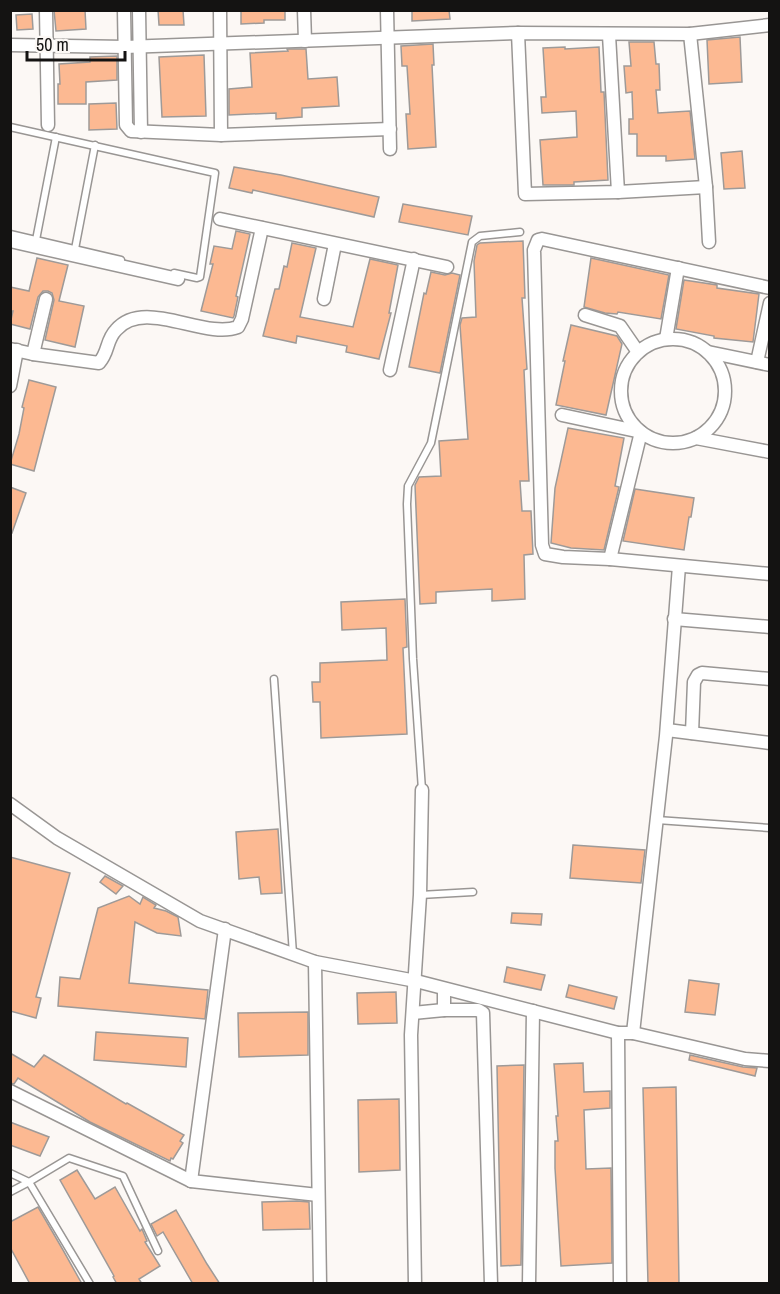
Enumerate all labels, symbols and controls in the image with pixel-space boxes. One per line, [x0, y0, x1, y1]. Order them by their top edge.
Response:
scale bar [27, 24, 124, 62]
text: 50 m [36, 32, 69, 57]

